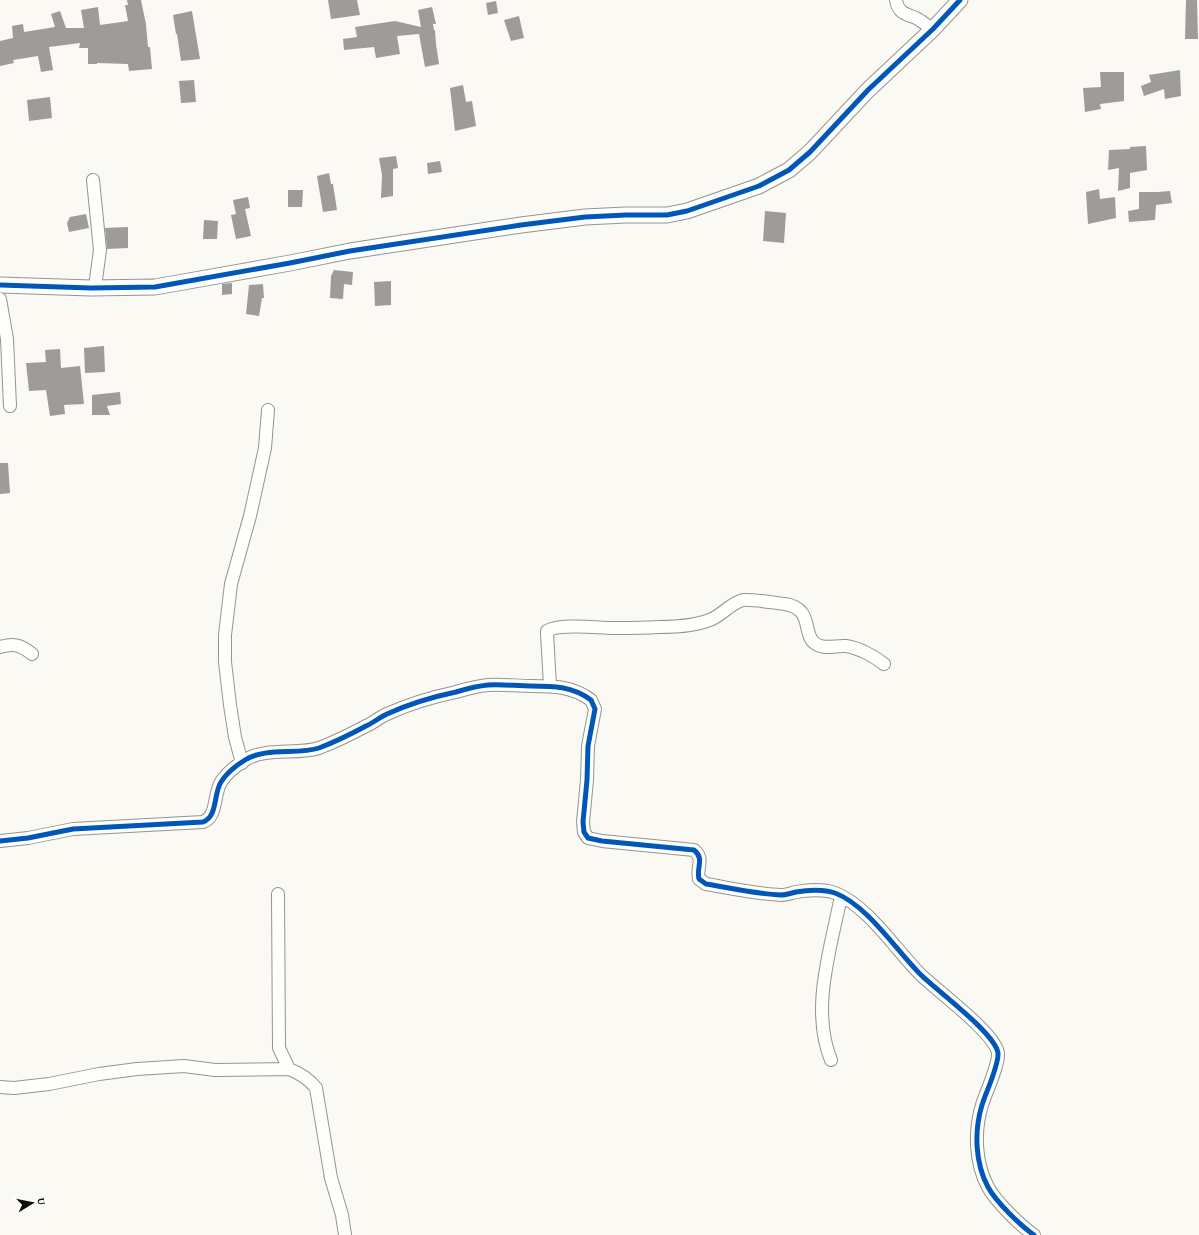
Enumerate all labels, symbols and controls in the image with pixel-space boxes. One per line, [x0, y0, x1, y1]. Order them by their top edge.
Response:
north arrow [12, 1183, 52, 1223]
text: U [35, 1197, 48, 1206]

